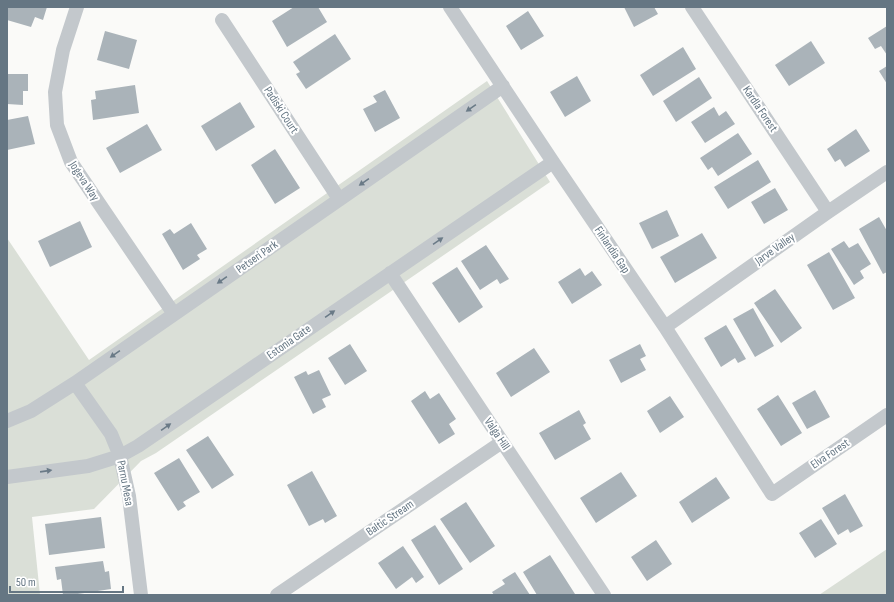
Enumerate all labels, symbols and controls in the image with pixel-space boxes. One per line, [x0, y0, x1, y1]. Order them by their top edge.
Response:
street label: Kardla Forest [739, 83, 781, 135]
street label: Padiski Court [260, 84, 302, 136]
one-way arrow [465, 104, 476, 112]
street label: Jogeva Way [65, 157, 103, 204]
one-way arrow [359, 178, 369, 186]
street label: Finlandia Gap [591, 224, 633, 276]
street label: Jarve Valley [751, 230, 798, 269]
street label: Petseri Park [233, 237, 281, 277]
one-way arrow [432, 237, 443, 245]
one-way arrow [217, 276, 228, 284]
one-way arrow [325, 310, 336, 318]
street label: Estonia Gate [264, 321, 314, 363]
one-way arrow [110, 350, 121, 358]
street label: Valga Hill [481, 415, 513, 453]
one-way arrow [160, 424, 171, 431]
street label: Elva Forest [808, 435, 853, 472]
street label: Parnu Mesa [113, 459, 137, 507]
one-way arrow [40, 468, 52, 474]
street label: Baltic Stream [363, 497, 417, 539]
scale bar [10, 568, 123, 594]
text: 50 m [16, 575, 36, 590]

